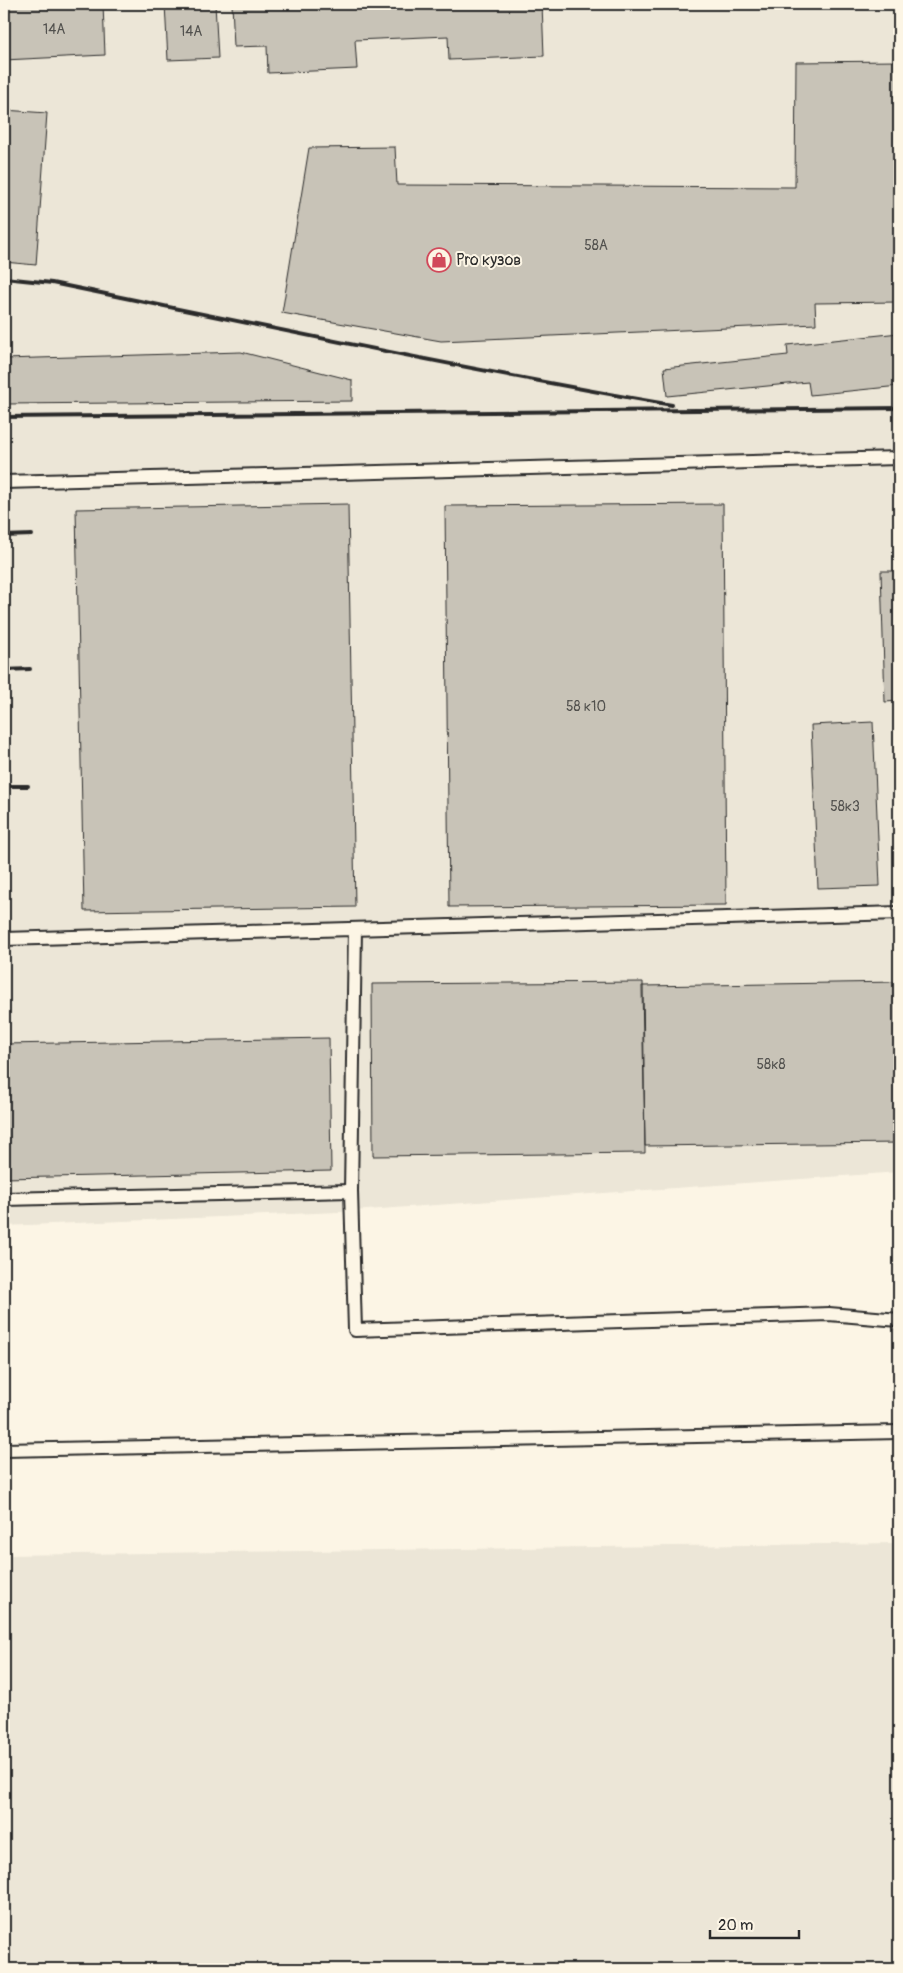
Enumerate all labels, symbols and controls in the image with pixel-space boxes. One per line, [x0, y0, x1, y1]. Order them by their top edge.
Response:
house number: 14А [43, 21, 65, 38]
house number: 14А [180, 23, 202, 40]
house number: 58А [584, 237, 608, 254]
shop icon: Pro кузов [426, 247, 452, 273]
place label: Pro кузов [456, 250, 521, 270]
house number: 58 к10 [566, 698, 606, 715]
house number: 58к3 [830, 798, 860, 815]
house number: 58к8 [757, 1056, 785, 1073]
scale bar [710, 1908, 799, 1940]
text: 20 m [718, 1916, 753, 1935]

